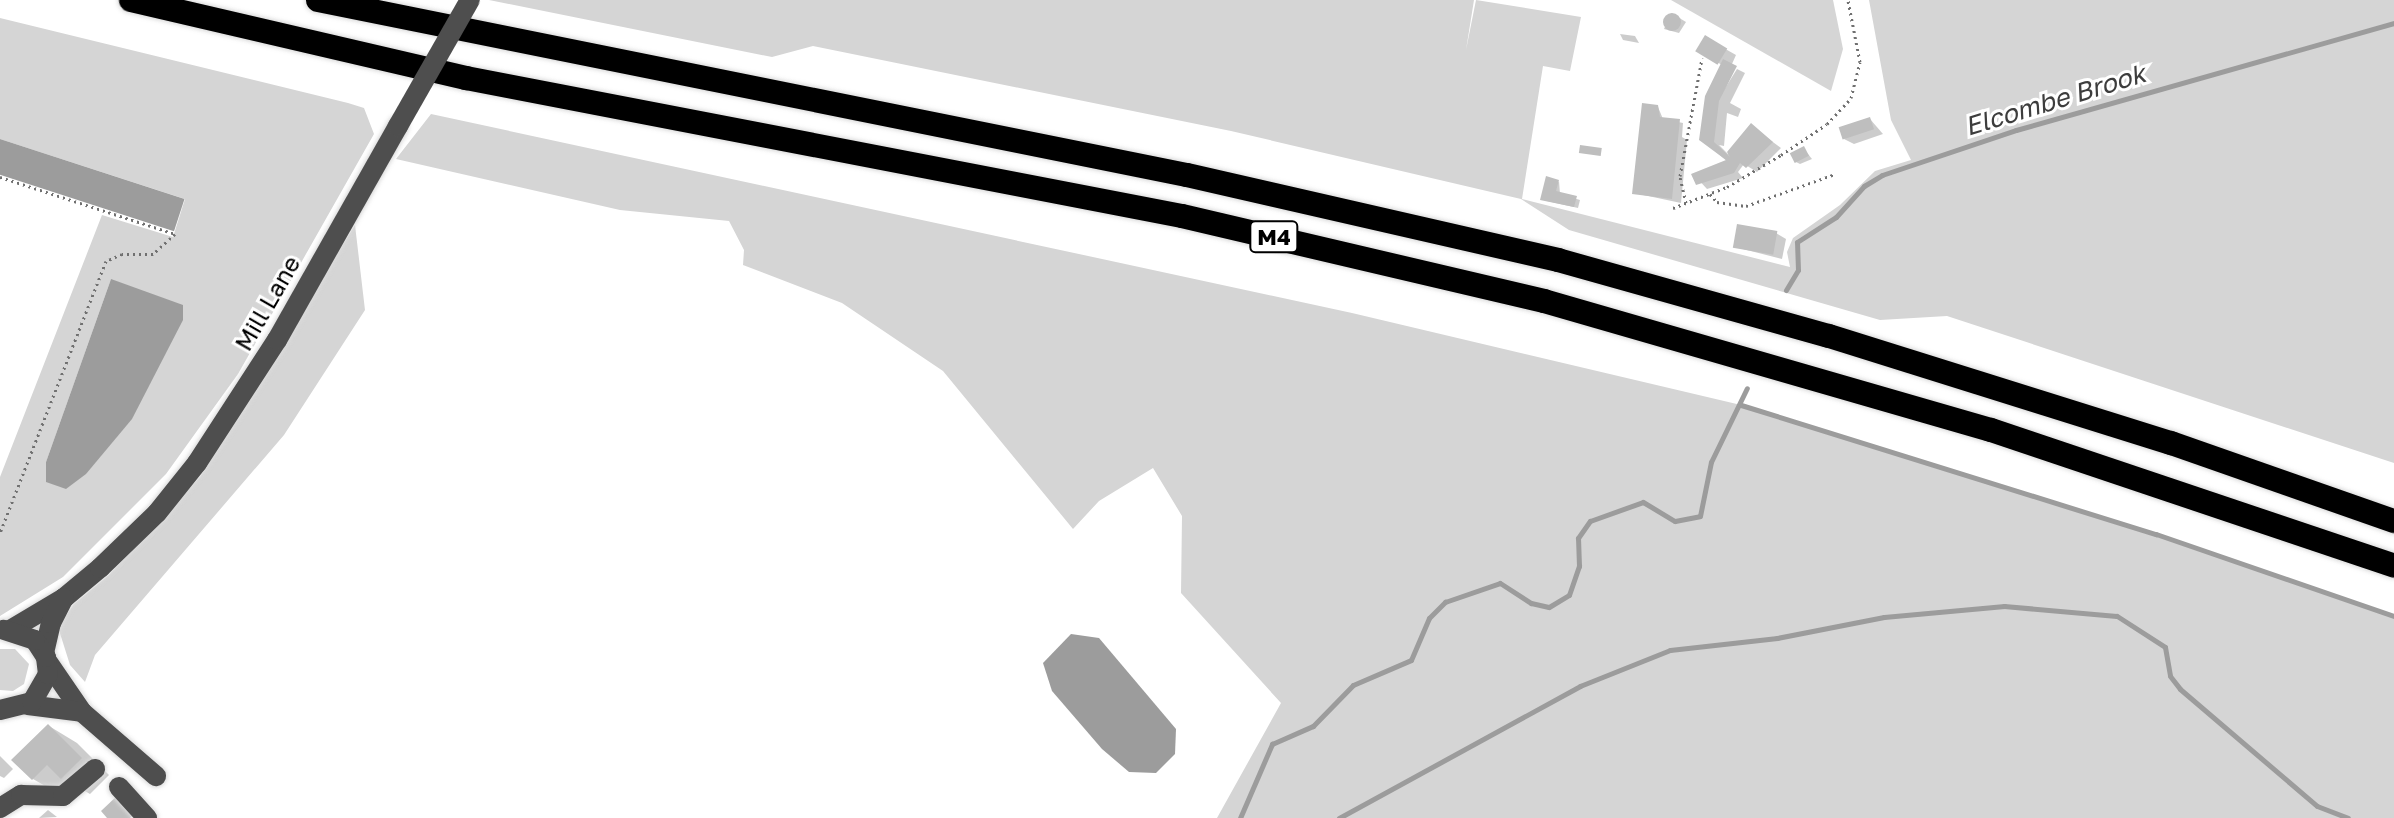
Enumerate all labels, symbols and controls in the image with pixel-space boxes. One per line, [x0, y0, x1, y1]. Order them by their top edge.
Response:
water label: Elcombe Brook [1961, 58, 2149, 142]
road number: M4 [1248, 219, 1300, 255]
street label: Mill Lane [228, 251, 306, 355]

